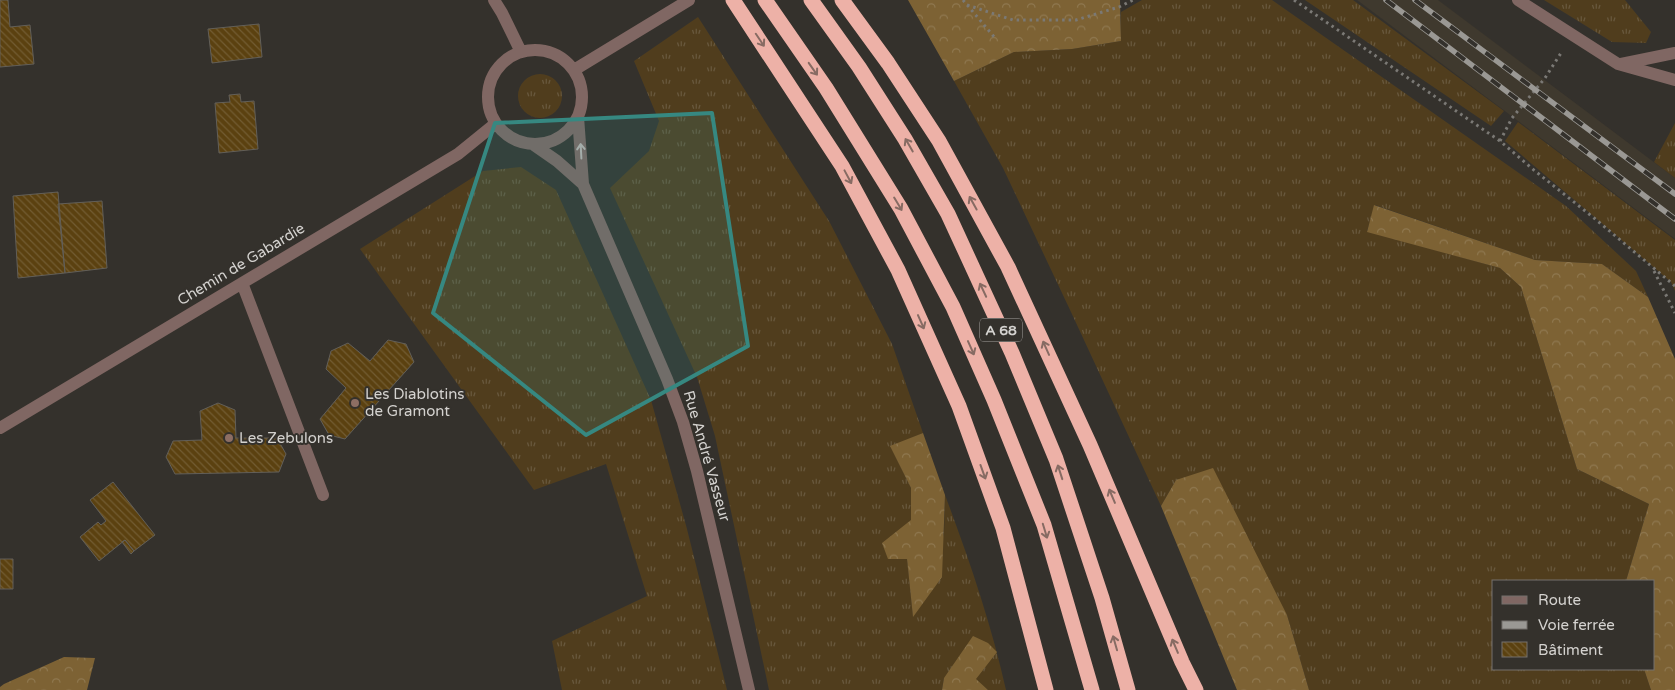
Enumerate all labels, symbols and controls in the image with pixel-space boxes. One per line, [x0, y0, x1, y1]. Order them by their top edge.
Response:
one-way arrow [755, 33, 765, 47]
one-way arrow [808, 62, 818, 76]
one-way arrow [904, 138, 914, 153]
one-way arrow [577, 143, 586, 159]
one-way arrow [844, 169, 853, 184]
one-way arrow [893, 196, 903, 210]
one-way arrow [967, 196, 977, 210]
street label: Chemin de Gabardie [174, 219, 308, 309]
one-way arrow [977, 283, 987, 298]
one-way arrow [917, 314, 927, 329]
road number: A 68 [980, 318, 1022, 342]
one-way arrow [967, 340, 977, 355]
one-way arrow [1041, 341, 1050, 356]
place label: Les Diablotins de Gramont [365, 385, 465, 420]
street label: Rue André Vasseur [680, 388, 734, 524]
marker: Les Diablotins de Gramont [349, 397, 361, 409]
place label: Les Zebulons [239, 429, 333, 447]
marker: Les Zebulons [223, 432, 235, 444]
one-way arrow [979, 464, 988, 479]
one-way arrow [1055, 464, 1064, 480]
one-way arrow [1106, 489, 1116, 504]
one-way arrow [1041, 523, 1051, 539]
legend [1492, 580, 1655, 670]
text: Route [1538, 591, 1581, 609]
text: Voie ferrée [1538, 616, 1615, 634]
one-way arrow [1110, 636, 1119, 652]
one-way arrow [1170, 639, 1180, 654]
text: Bâtiment [1538, 641, 1603, 659]

